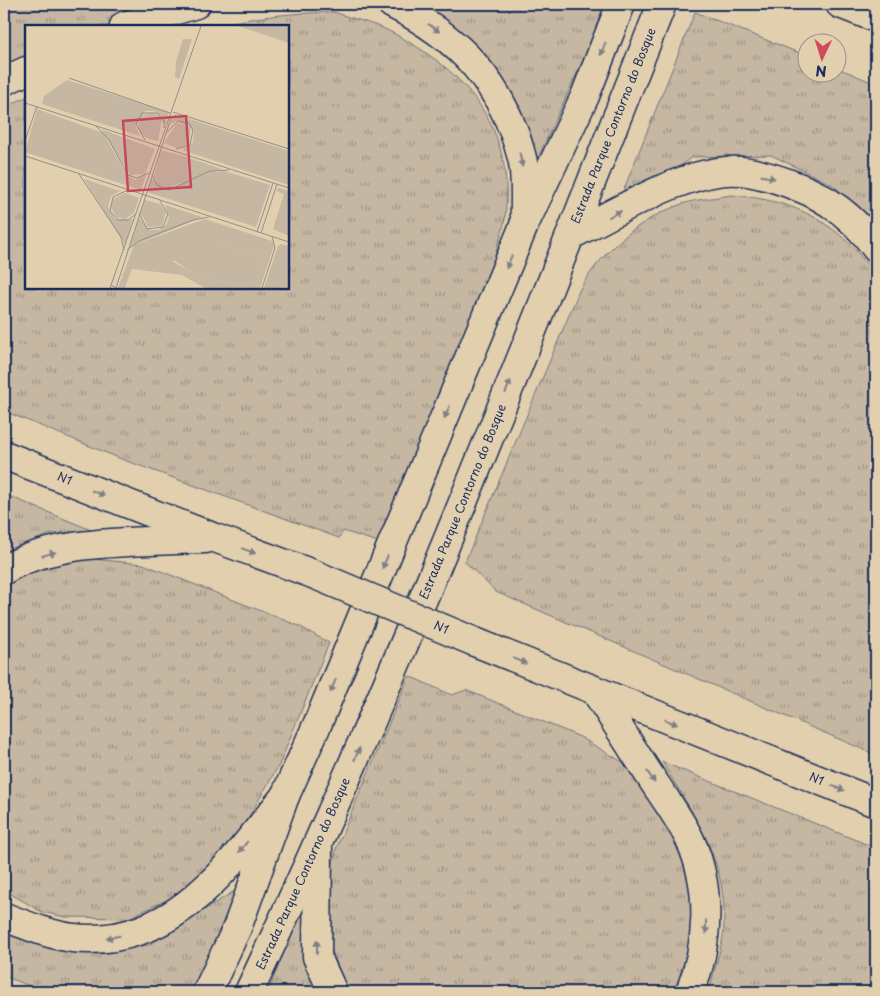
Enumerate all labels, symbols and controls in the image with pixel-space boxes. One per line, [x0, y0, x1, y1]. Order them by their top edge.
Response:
one-way arrow [427, 23, 441, 33]
street label: Estrada Parque Contorno do Bosque [566, 24, 660, 226]
inset map [25, 25, 289, 289]
north arrow [798, 32, 848, 82]
one-way arrow [599, 42, 607, 56]
text: N [815, 61, 827, 82]
one-way arrow [517, 152, 525, 167]
one-way arrow [760, 173, 775, 181]
one-way arrow [607, 210, 622, 218]
one-way arrow [505, 255, 513, 269]
one-way arrow [505, 380, 513, 394]
street label: Estrada Parque Contorno do Bosque [414, 401, 510, 602]
one-way arrow [443, 405, 451, 420]
street label: N1 [55, 467, 75, 489]
one-way arrow [91, 489, 105, 497]
one-way arrow [242, 548, 257, 555]
one-way arrow [42, 549, 57, 557]
one-way arrow [381, 555, 389, 570]
street label: N1 [431, 616, 452, 638]
one-way arrow [513, 657, 528, 665]
one-way arrow [329, 679, 337, 693]
one-way arrow [664, 718, 679, 726]
one-way arrow [353, 746, 361, 761]
street label: N1 [807, 767, 827, 789]
one-way arrow [646, 771, 656, 784]
street label: Estrada Parque Contorno do Bosque [251, 774, 354, 973]
one-way arrow [831, 785, 846, 792]
one-way arrow [238, 841, 249, 854]
one-way arrow [702, 919, 710, 935]
one-way arrow [104, 934, 120, 942]
one-way arrow [313, 939, 321, 955]

